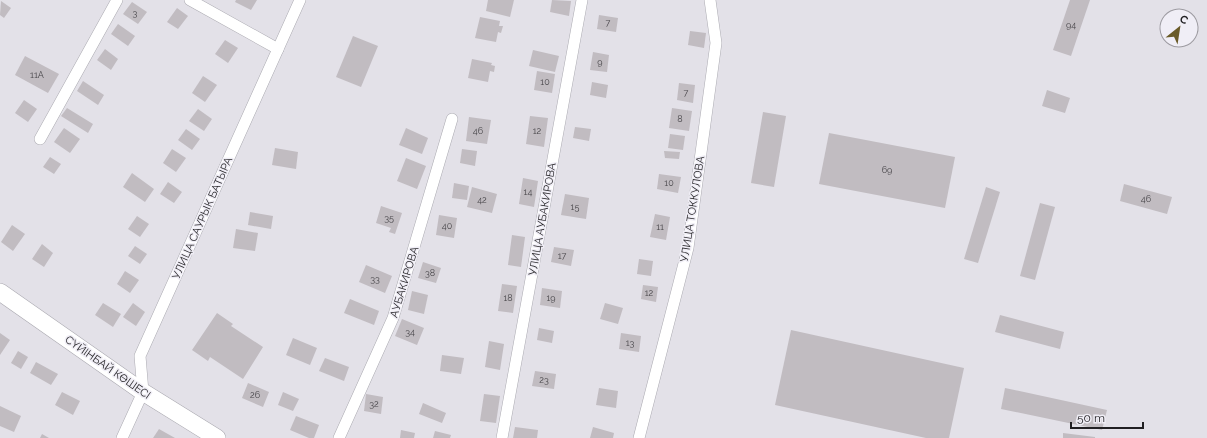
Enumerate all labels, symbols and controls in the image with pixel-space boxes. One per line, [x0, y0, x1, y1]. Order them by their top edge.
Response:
house number: 3 [133, 8, 138, 18]
north arrow [1159, 8, 1199, 48]
text: С [1177, 12, 1191, 28]
house number: 7 [606, 18, 611, 28]
house number: 94 [1066, 20, 1076, 30]
house number: 9 [597, 57, 603, 67]
house number: 11А [30, 70, 44, 80]
house number: 10 [540, 77, 550, 87]
house number: 7 [684, 88, 689, 98]
house number: 8 [677, 114, 683, 124]
house number: 46 [473, 126, 484, 136]
house number: 12 [533, 126, 542, 136]
street label: УЛИЦА САУРЫК БАТЫРА [170, 155, 235, 281]
street label: УЛИЦА ТОККУЛОВА [678, 155, 707, 263]
street label: УЛИЦА АУБАКИРОВА [526, 161, 559, 277]
house number: 69 [882, 165, 892, 175]
house number: 10 [664, 178, 674, 188]
house number: 14 [524, 187, 532, 197]
house number: 46 [1141, 194, 1152, 204]
house number: 42 [477, 195, 487, 205]
house number: 15 [571, 202, 579, 212]
house number: 35 [384, 213, 394, 223]
house number: 40 [442, 221, 453, 231]
house number: 11 [656, 222, 664, 232]
street label: АУБАКИРОВА [387, 244, 422, 319]
house number: 17 [558, 251, 566, 261]
house number: 38 [425, 268, 435, 278]
house number: 33 [370, 274, 380, 284]
house number: 12 [645, 288, 654, 298]
house number: 18 [503, 293, 513, 303]
house number: 19 [546, 293, 556, 303]
house number: 34 [405, 327, 415, 337]
street label: СҮЙІНБАЙ КӨШЕСІ [62, 333, 153, 402]
house number: 13 [626, 338, 635, 348]
house number: 23 [539, 375, 549, 385]
house number: 26 [250, 390, 261, 400]
house number: 32 [369, 399, 379, 409]
scale bar [1071, 404, 1143, 430]
text: 50 m [1077, 411, 1105, 425]

